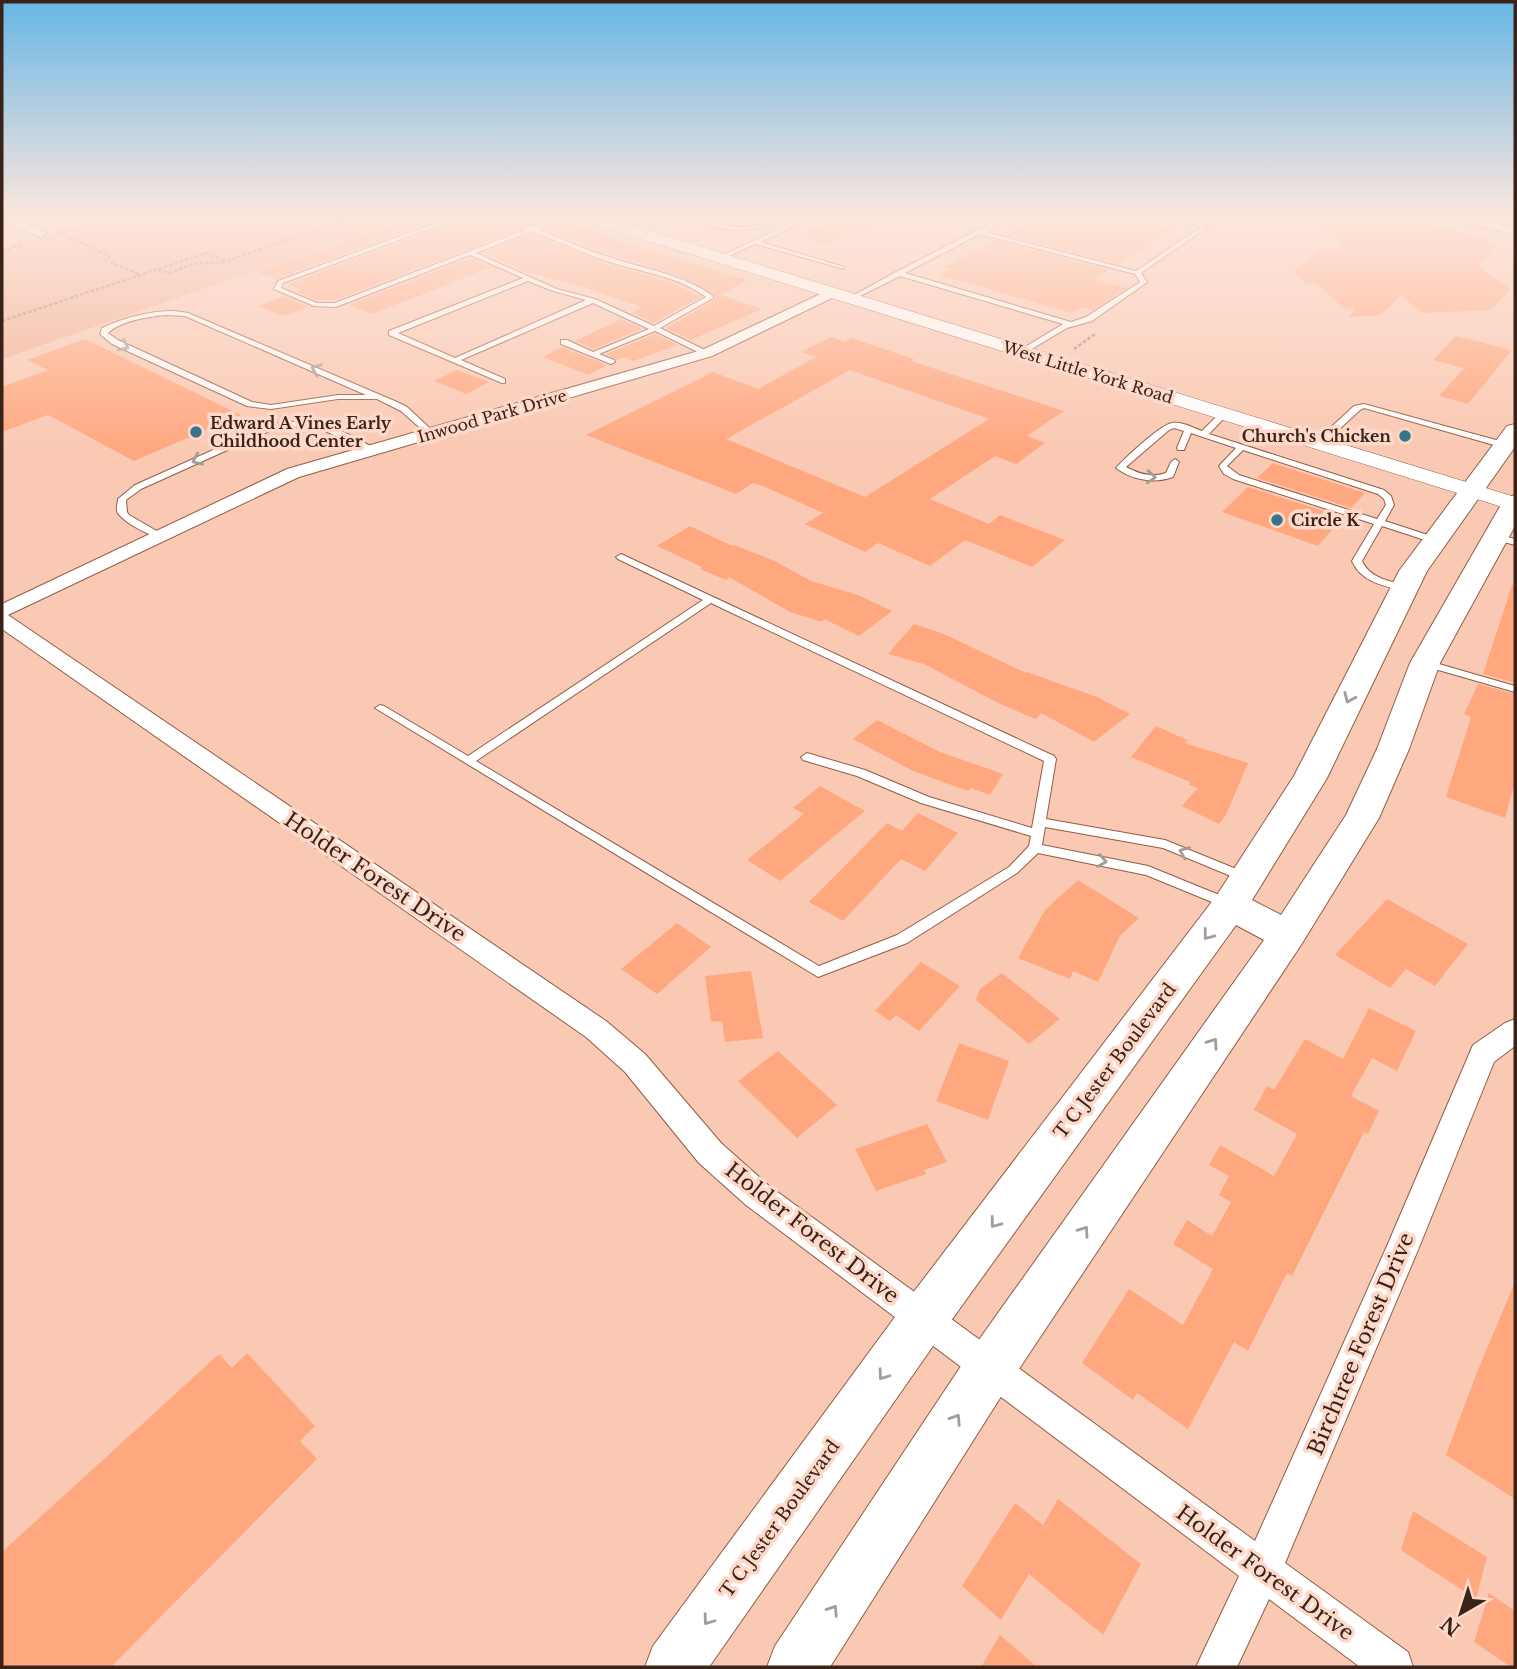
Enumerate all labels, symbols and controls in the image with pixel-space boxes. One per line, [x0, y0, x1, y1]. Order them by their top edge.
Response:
street label: West Little York Road [999, 336, 1176, 408]
one-way arrow [117, 338, 129, 352]
one-way arrow [310, 363, 323, 377]
street label: Inwood Park Drive [415, 385, 569, 447]
place label: Edward A Vines Early Childhood Center [210, 413, 392, 451]
marker: Edward A Vines Early Childhood Center [188, 424, 204, 440]
place label: Church's Chicken [1242, 426, 1391, 446]
marker: Church's Chicken [1397, 428, 1413, 444]
one-way arrow [191, 452, 204, 466]
one-way arrow [1146, 469, 1157, 484]
place label: Circle K [1291, 510, 1360, 530]
marker: Circle K [1269, 512, 1285, 528]
one-way arrow [1343, 690, 1357, 703]
street label: Holder Forest Drive [279, 807, 471, 947]
one-way arrow [1179, 846, 1191, 860]
one-way arrow [1096, 853, 1108, 868]
one-way arrow [1204, 927, 1216, 940]
street label: T C Jester Boulevard [1049, 979, 1181, 1143]
one-way arrow [1205, 1038, 1217, 1051]
street label: Holder Forest Drive [720, 1157, 904, 1309]
one-way arrow [991, 1215, 1003, 1227]
one-way arrow [1076, 1225, 1089, 1238]
street label: Birchtree Forest Drive [1302, 1229, 1420, 1459]
one-way arrow [879, 1367, 891, 1380]
one-way arrow [948, 1414, 961, 1427]
street label: T C Jester Boulevard [716, 1436, 844, 1602]
street label: Holder Forest Drive [1171, 1500, 1359, 1646]
north arrow [1426, 1578, 1496, 1648]
one-way arrow [825, 1605, 837, 1618]
text: N [1436, 1611, 1465, 1640]
one-way arrow [704, 1612, 716, 1625]

